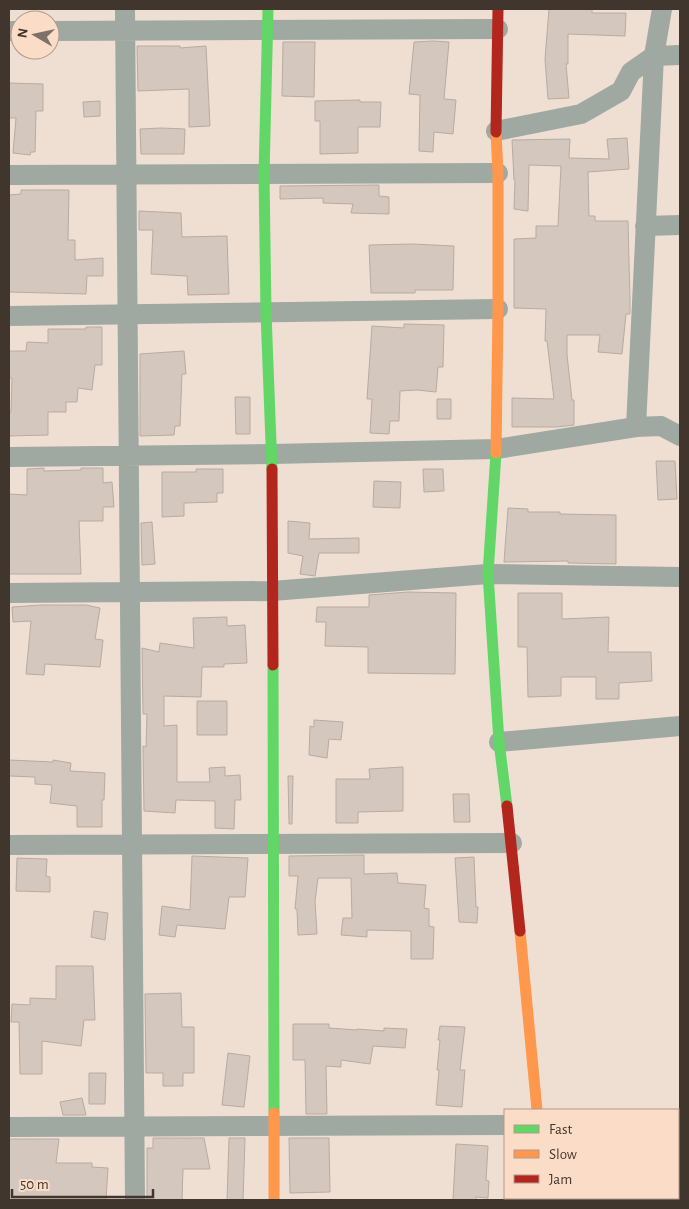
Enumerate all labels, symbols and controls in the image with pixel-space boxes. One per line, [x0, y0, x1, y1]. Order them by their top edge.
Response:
north arrow [10, 10, 60, 60]
text: N [15, 27, 31, 39]
legend [504, 1109, 679, 1199]
text: Fast [549, 1122, 573, 1137]
text: Slow [549, 1147, 577, 1162]
scale bar [12, 1166, 154, 1198]
text: Jam [549, 1172, 572, 1187]
text: 50 m [20, 1177, 49, 1192]

